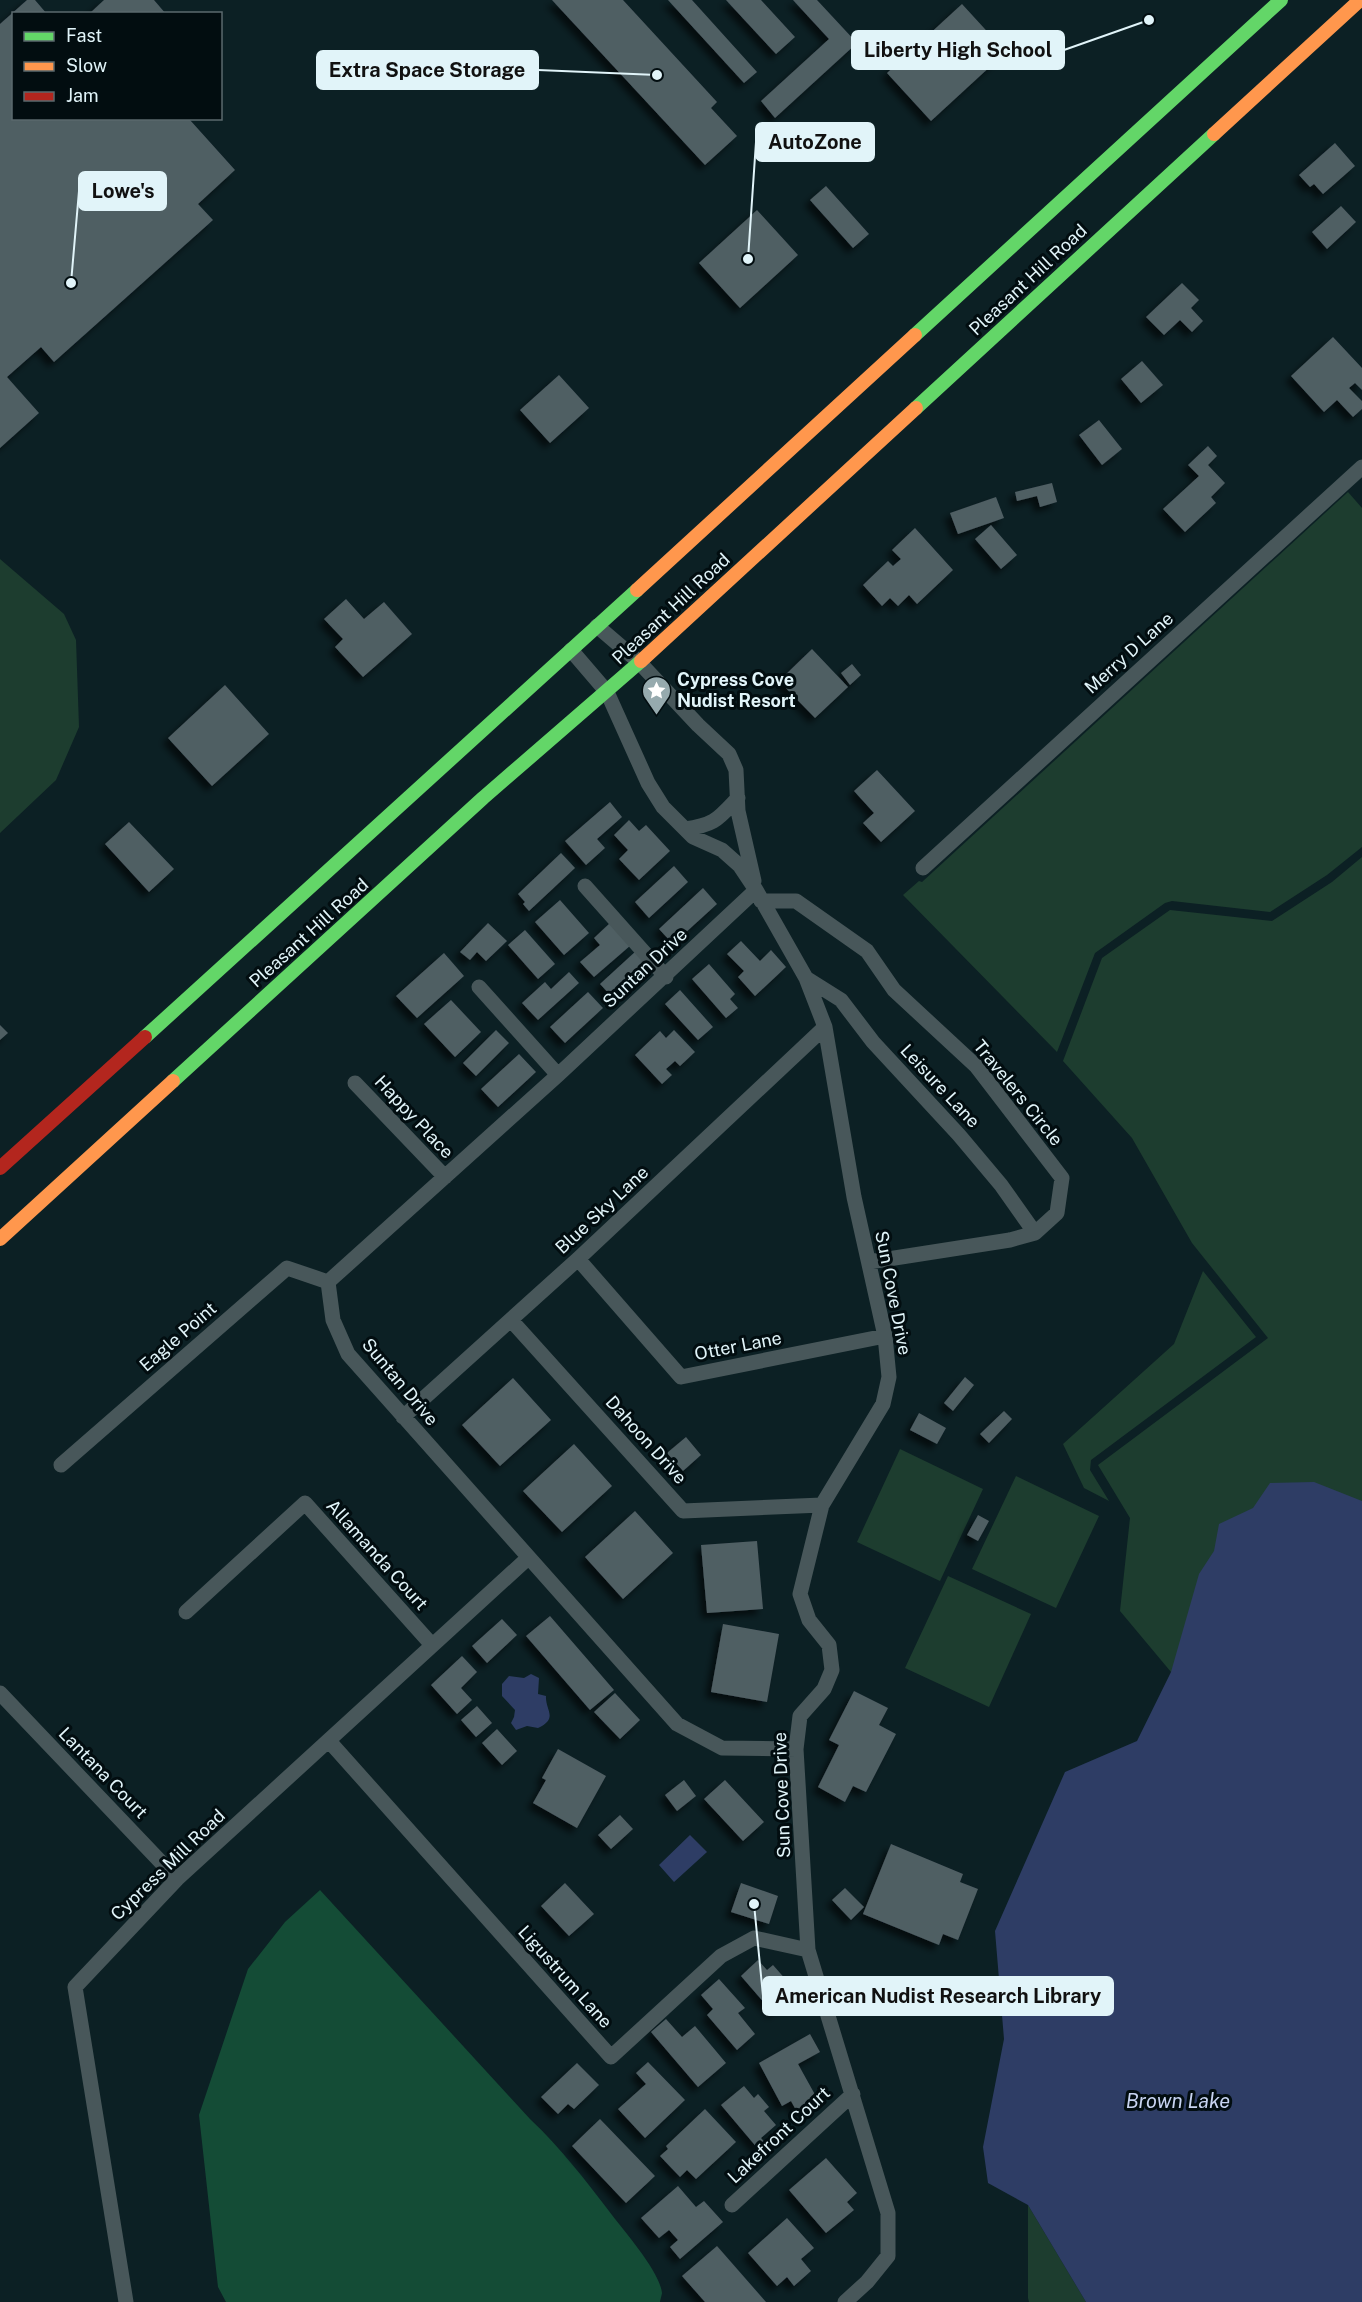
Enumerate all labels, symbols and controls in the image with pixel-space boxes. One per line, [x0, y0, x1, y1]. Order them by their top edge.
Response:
legend [12, 12, 222, 120]
text: Fast [66, 25, 102, 46]
callout: Liberty High School [852, 31, 1064, 69]
text: Liberty High School [864, 38, 1052, 62]
callout: Extra Space Storage [317, 51, 538, 89]
text: Slow [66, 55, 107, 76]
text: Extra Space Storage [329, 58, 525, 82]
text: Jam [66, 85, 99, 106]
callout: AutoZone [756, 123, 874, 161]
text: AutoZone [768, 130, 862, 154]
callout: Lowe's [79, 172, 166, 210]
text: Lowe's [92, 179, 154, 203]
street label: Pleasant Hill Road [965, 220, 1091, 339]
street label: Pleasant Hill Road [608, 549, 734, 668]
street label: Merry D Lane [1080, 607, 1177, 698]
place label: Cypress Cove Nudist Resort [677, 669, 796, 711]
place icon: Cypress Cove Nudist Resort [640, 674, 672, 716]
street label: Pleasant Hill Road [245, 874, 372, 992]
street label: Suntan Drive [598, 923, 691, 1012]
street label: Travelers Circle [969, 1036, 1067, 1150]
street label: Leisure Lane [896, 1040, 984, 1132]
street label: Happy Place [371, 1071, 458, 1162]
street label: Blue Sky Lane [551, 1161, 652, 1258]
street label: Sun Cove Drive [871, 1229, 916, 1357]
street label: Eagle Point [135, 1298, 220, 1376]
street label: Otter Lane [693, 1327, 783, 1364]
street label: Suntan Drive [358, 1334, 443, 1430]
street label: Dahoon Drive [601, 1391, 691, 1488]
street label: Allamanda Court [322, 1495, 432, 1614]
street label: Lantana Court [55, 1723, 152, 1823]
street label: Sun Cove Drive [769, 1732, 794, 1858]
street label: Cypress Mill Road [106, 1805, 229, 1924]
street label: Ligustrum Lane [514, 1921, 617, 2032]
callout: American Nudist Research Library [763, 1977, 1113, 2015]
text: American Nudist Research Library [775, 1984, 1101, 2008]
street label: Lakefront Court [723, 2082, 834, 2187]
water label: Brown Lake [1126, 2089, 1230, 2113]

